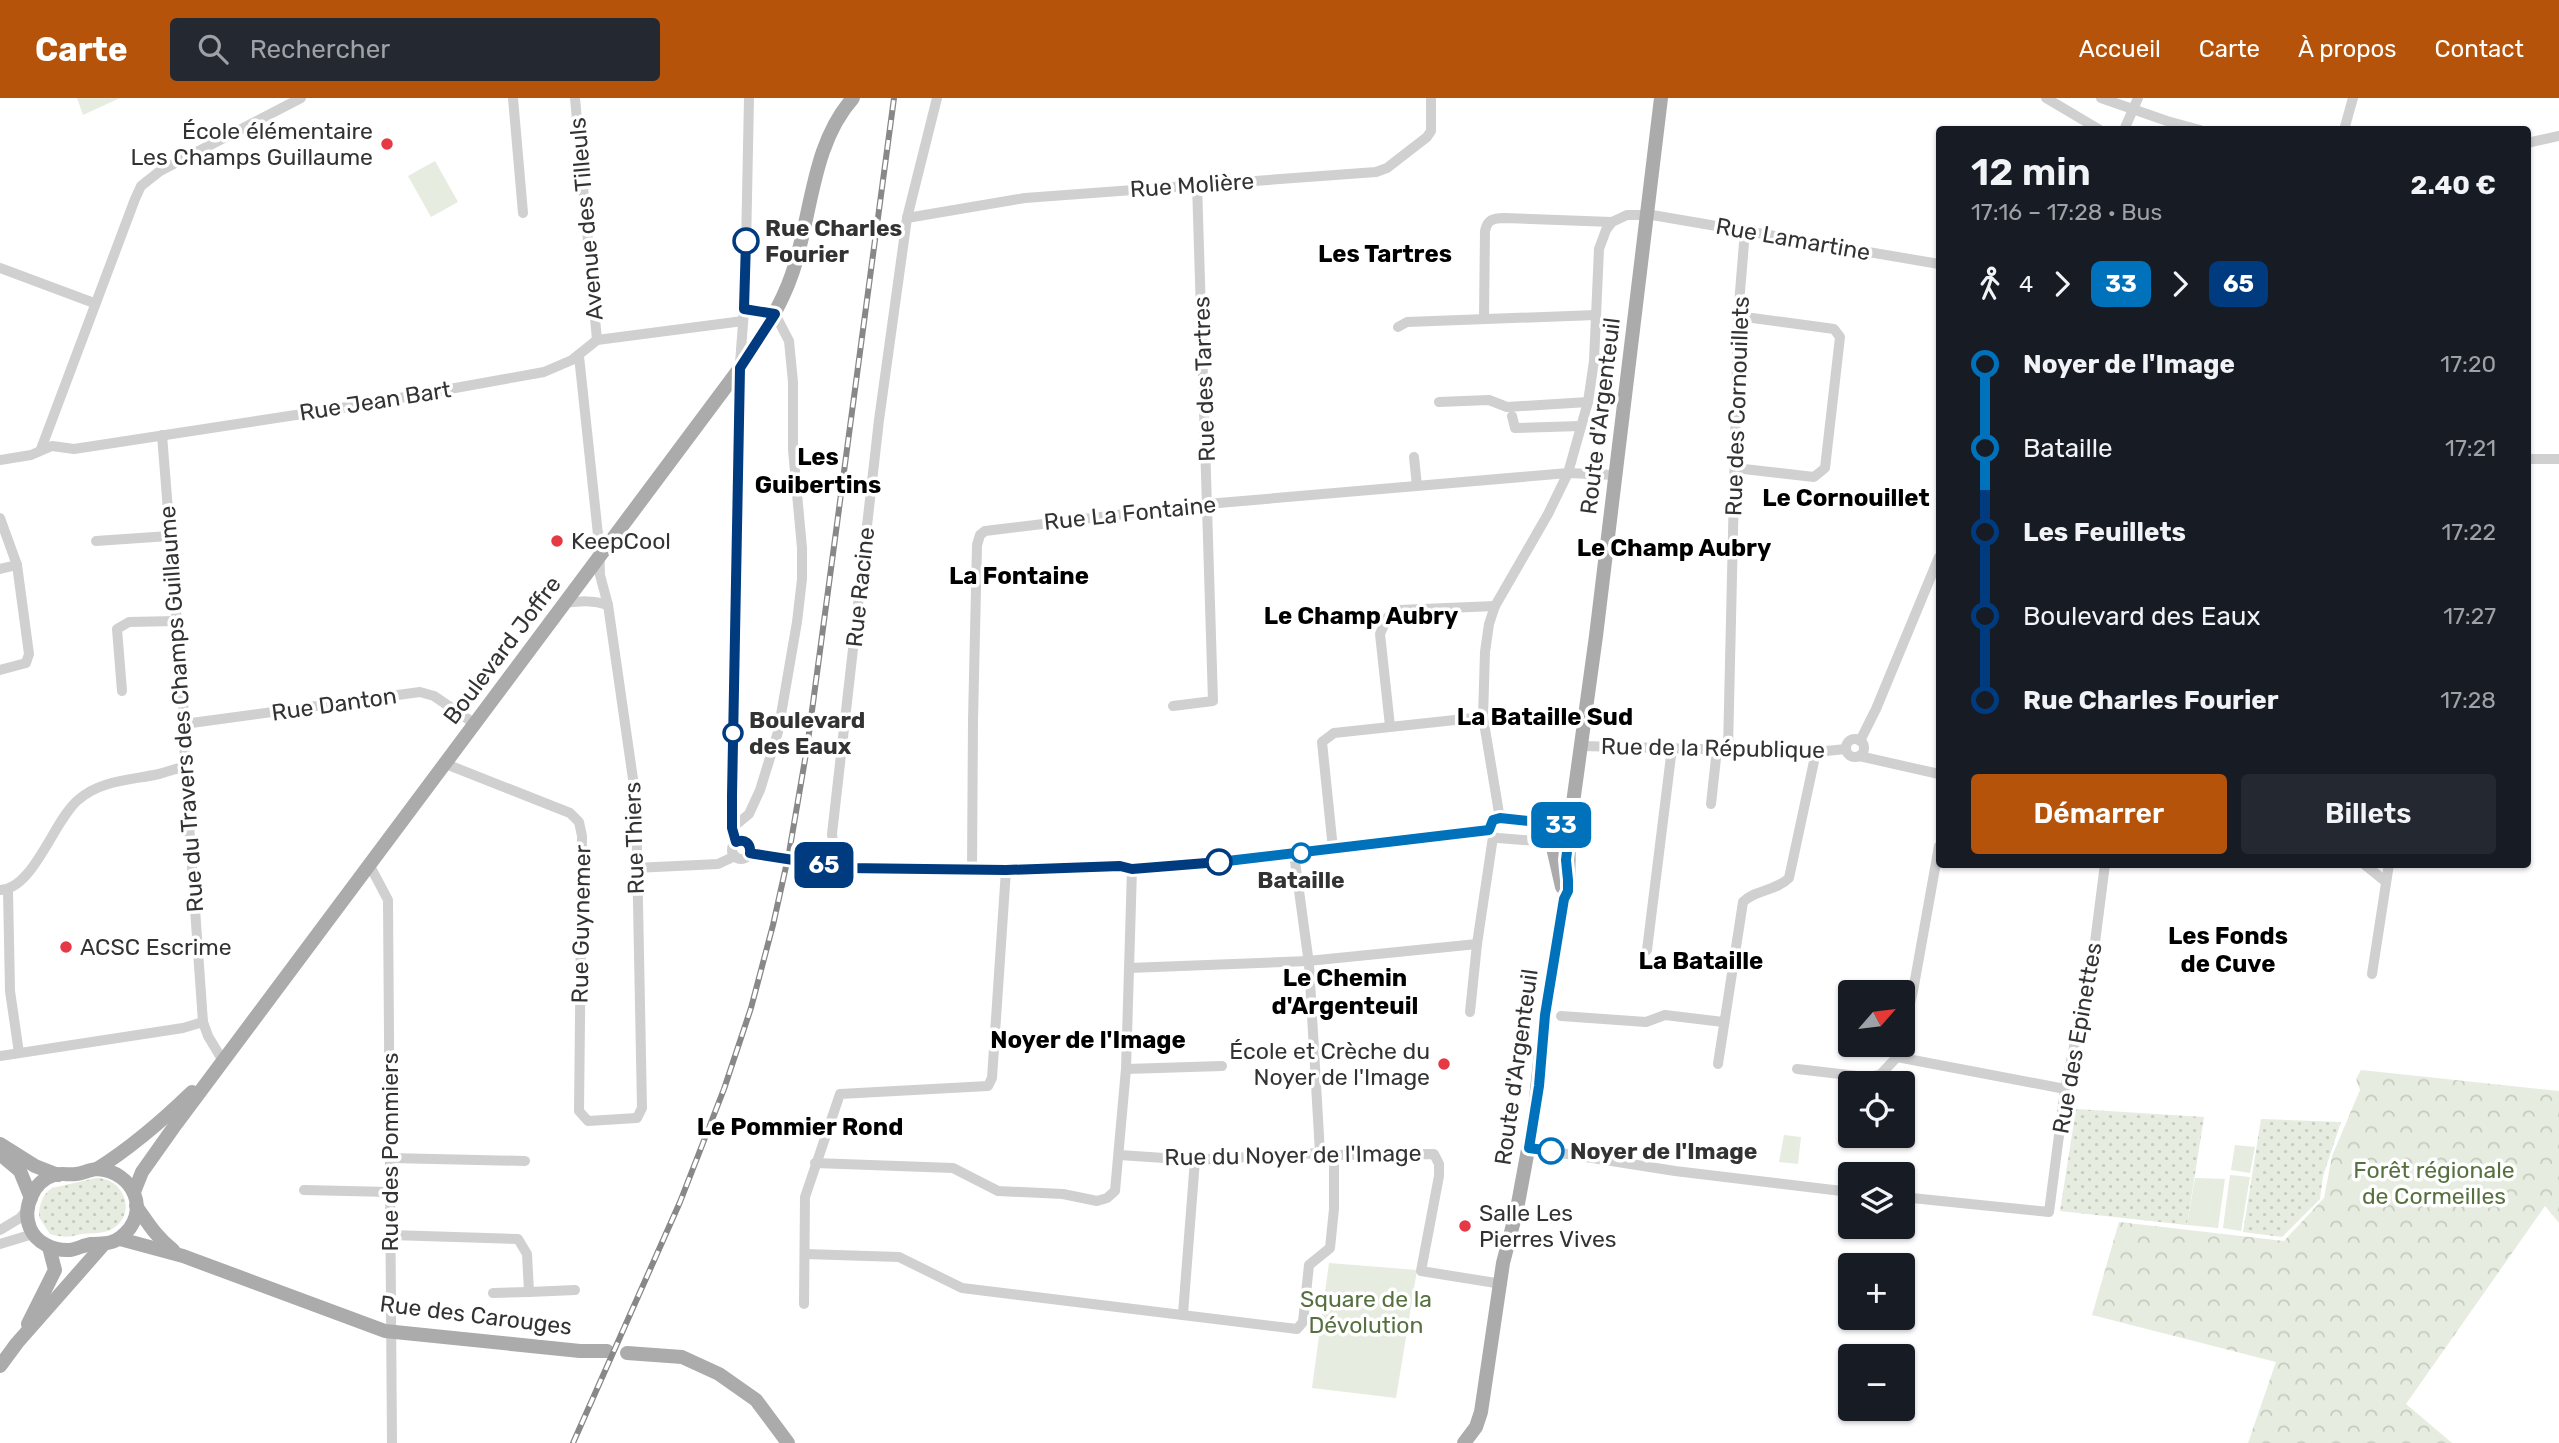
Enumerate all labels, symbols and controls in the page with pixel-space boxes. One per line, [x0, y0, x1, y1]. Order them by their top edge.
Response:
search box [170, 18, 660, 81]
text: Carte [35, 30, 128, 69]
icon: search [194, 30, 232, 68]
text: Rechercher [250, 34, 390, 65]
text: Accueil [2079, 35, 2161, 63]
text: Carte [2199, 35, 2260, 63]
text: À propos [2298, 35, 2397, 63]
text: Contact [2435, 35, 2524, 63]
street label: Avenue des Tilleuls [563, 116, 609, 322]
place label: École élémentaire Les Champs Guillaume [130, 117, 373, 171]
marker: École élémentaire Les Champs Guillaume [379, 136, 395, 152]
text: 12 min [1971, 149, 2091, 195]
street label: Rue Molière [1129, 167, 1255, 203]
text: 2.40 € [2411, 170, 2496, 201]
text: 17:16 – 17:28 · Bus [1971, 198, 2162, 226]
street label: Rue Lamartine [1714, 212, 1872, 266]
place label: Rue Charles Fourier [765, 214, 903, 268]
marker: Rue Charles Fourier [733, 228, 759, 254]
district label: Les Tartres [1318, 240, 1452, 268]
icon: walk [1971, 265, 2009, 303]
icon: forward [2043, 265, 2081, 303]
icon: forward [2161, 265, 2199, 303]
text: 4 [2019, 270, 2033, 298]
text: 33 [2105, 270, 2137, 298]
text: 65 [2223, 270, 2254, 298]
street label: Rue des Tartres [1187, 296, 1221, 462]
street label: Rue des Cornouillets [1719, 296, 1755, 516]
street label: Route d'Argenteuil [1574, 316, 1626, 516]
text: Noyer de l'Image [2023, 349, 2235, 380]
text: 17:20 [2440, 350, 2496, 378]
street label: Rue Jean Bart [297, 375, 453, 427]
text: Bataille [2023, 433, 2113, 464]
text: 17:21 [2445, 434, 2496, 462]
district label: Les Guibertins [755, 443, 881, 499]
district label: Le Cornouillet [1762, 484, 1930, 512]
street label: Rue La Fontaine [1043, 490, 1217, 536]
street label: Rue du Travers des Champs Guillaume [153, 505, 209, 913]
text: Les Feuillets [2023, 517, 2186, 548]
text: 17:22 [2441, 518, 2496, 546]
street label: Rue Racine [840, 526, 880, 648]
place label: KeepCool [571, 527, 671, 555]
marker: KeepCool [549, 533, 565, 549]
district label: Le Champ Aubry [1577, 534, 1771, 562]
district label: La Fontaine [949, 562, 1089, 590]
street label: Boulevard Joffre [437, 570, 567, 730]
text: Boulevard des Eaux [2023, 601, 2260, 632]
district label: Le Champ Aubry [1264, 602, 1458, 630]
text: 17:27 [2443, 602, 2496, 630]
street label: Rue Danton [270, 681, 398, 727]
text: Rue Charles Fourier [2023, 685, 2279, 716]
text: 17:28 [2440, 686, 2496, 714]
district label: La Bataille Sud [1457, 703, 1633, 731]
place label: Boulevard des Eaux [749, 706, 865, 760]
marker: Boulevard des Eaux [723, 723, 743, 743]
street label: Rue de la République [1601, 732, 1825, 764]
button: Démarrer [1971, 774, 2227, 854]
button: Billets [2241, 774, 2496, 854]
street label: Rue Thiers [618, 781, 650, 895]
line badge: 33 [1530, 802, 1592, 848]
text: 33 [1545, 811, 1577, 839]
line badge: 65 [792, 842, 856, 888]
marker: Bataille [1291, 843, 1311, 863]
street label: Rue Guynemer [566, 844, 596, 1003]
unlabelled marker [1206, 849, 1232, 875]
text: 65 [808, 851, 840, 879]
place label: Bataille [1257, 866, 1345, 894]
district label: Les Fonds de Cuve [2168, 922, 2288, 978]
place label: ACSC Escrime [80, 933, 232, 961]
marker: ACSC Escrime [58, 939, 74, 955]
street label: Rue des Epinettes [2046, 940, 2108, 1136]
district label: La Bataille [1639, 947, 1763, 975]
district label: Le Chemin d'Argenteuil [1272, 964, 1418, 1020]
street label: Route d'Argenteuil [1488, 967, 1544, 1167]
north arrow [1838, 980, 1914, 1057]
map controls [1838, 980, 1915, 1421]
district label: Noyer de l'Image [990, 1026, 1186, 1054]
place label: École et Crèche du Noyer de l'Image [1229, 1037, 1430, 1091]
street label: Rue des Pommiers [376, 1053, 404, 1251]
marker: École et Crèche du Noyer de l'Image [1436, 1056, 1452, 1072]
button: locate [1838, 1071, 1915, 1148]
district label: Le Pommier Rond [697, 1113, 903, 1141]
place label: Noyer de l'Image [1570, 1137, 1757, 1165]
marker: Noyer de l'Image [1538, 1138, 1564, 1164]
street label: Rue du Noyer de l'Image [1164, 1139, 1422, 1171]
park label: Forêt régionale de Cormeilles [2353, 1156, 2515, 1210]
button: layers [1838, 1162, 1915, 1239]
place label: Salle Les Pierres Vives [1479, 1199, 1617, 1253]
marker: Salle Les Pierres Vives [1457, 1218, 1473, 1234]
button: + [1838, 1253, 1915, 1330]
park label: Square de la Dévolution [1300, 1285, 1432, 1339]
street label: Rue des Carouges [378, 1289, 574, 1341]
button: − [1838, 1344, 1915, 1421]

